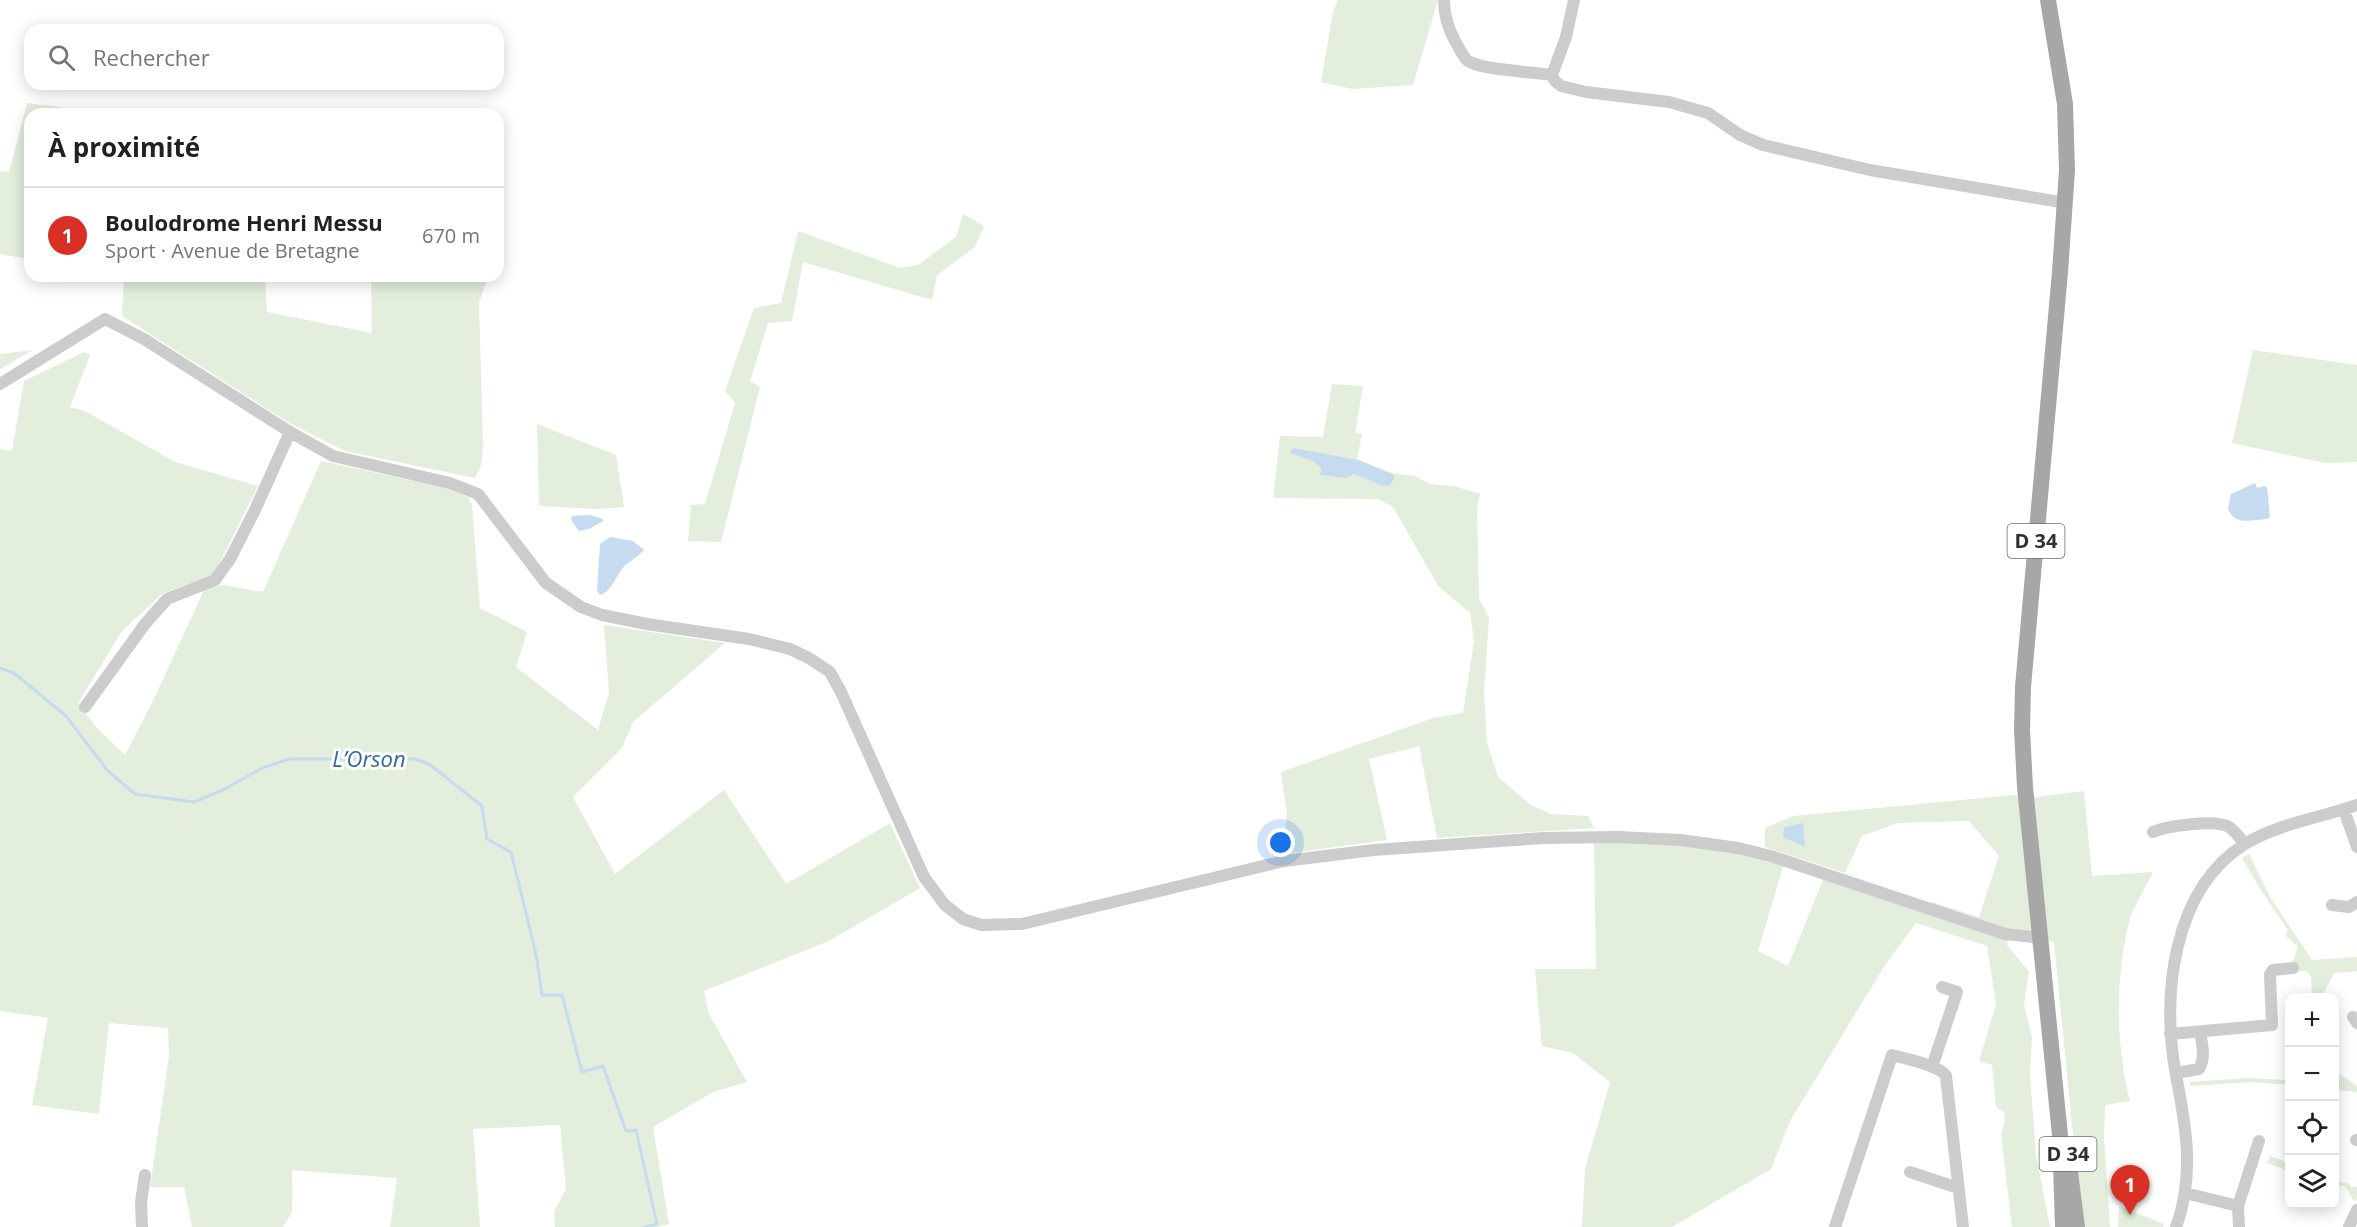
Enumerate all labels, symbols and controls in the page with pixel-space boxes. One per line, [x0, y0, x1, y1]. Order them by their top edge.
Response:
search box [24, 24, 504, 90]
icon: search [45, 41, 78, 74]
text: Rechercher [93, 42, 210, 72]
text: À proximité [48, 129, 200, 165]
text: Boulodrome Henri Messu [105, 207, 383, 237]
text: 1 [62, 222, 73, 249]
text: 670 m [422, 222, 480, 249]
text: Sport · Avenue de Bretagne [105, 237, 360, 264]
road number: D 34 [2008, 524, 2064, 558]
water label: L’Orson [332, 743, 406, 773]
your location [1266, 828, 1295, 857]
map controls [2285, 993, 2339, 1209]
button: + [2285, 993, 2339, 1047]
button: − [2285, 1047, 2339, 1101]
button: locate [2285, 1101, 2339, 1155]
road number: D 34 [2040, 1137, 2096, 1171]
button: layers [2285, 1155, 2339, 1209]
pin: 1 [2110, 1166, 2150, 1215]

